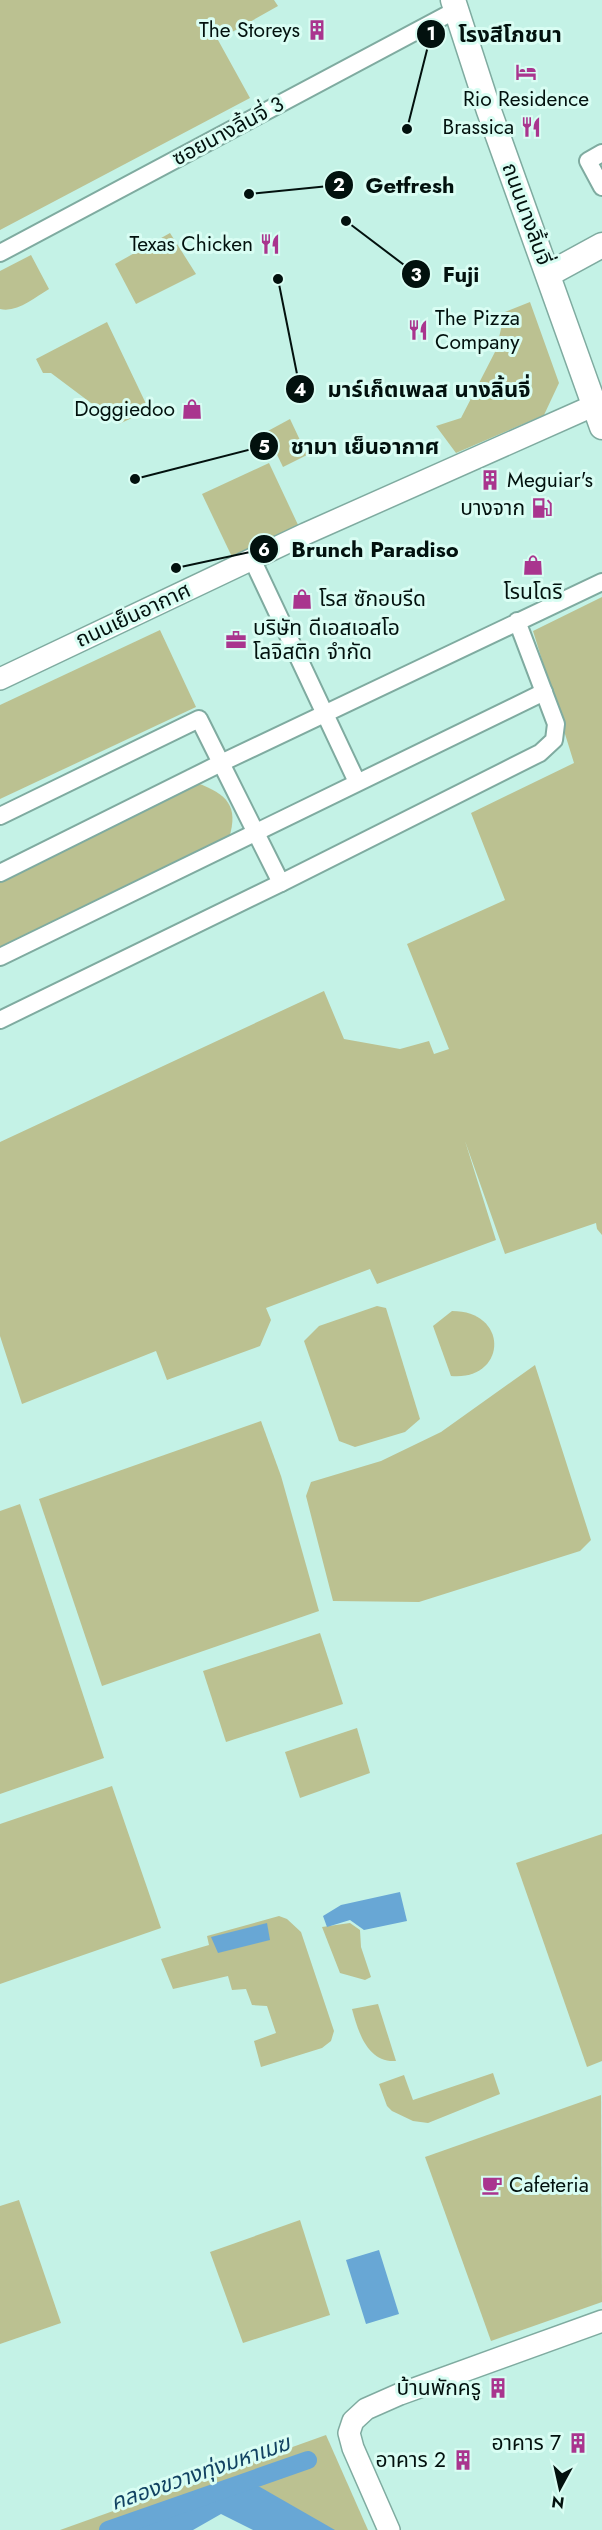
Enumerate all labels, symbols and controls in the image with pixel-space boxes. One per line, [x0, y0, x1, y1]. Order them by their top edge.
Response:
callout: โรงสีโภชนา [416, 14, 573, 54]
place label: The Storeys [199, 15, 300, 45]
building icon: The Storeys [305, 18, 329, 42]
text: โรงสีโภชนา [458, 18, 562, 50]
text: 1 [426, 21, 436, 47]
hotel icon: Rio Residence [514, 60, 538, 84]
place label: Rio Residence [463, 84, 589, 114]
street label: ซอยนางลิ้นจี่ 3 [167, 89, 289, 173]
place label: Brassica [442, 112, 514, 142]
restaurant icon: Brassica [519, 115, 543, 139]
street label: ถนนนางลิ้นจี่ [495, 159, 559, 269]
callout: Getfresh [324, 165, 467, 205]
text: Getfresh [366, 169, 454, 201]
text: 2 [333, 172, 345, 198]
place label: Texas Chicken [129, 229, 253, 259]
restaurant icon: Texas Chicken [258, 232, 282, 256]
callout: Fuji [401, 254, 491, 294]
text: Fuji [443, 258, 479, 290]
text: 3 [410, 262, 422, 288]
place label: The Pizza Company [435, 303, 520, 357]
restaurant icon: The Pizza Company [406, 318, 430, 342]
callout: มาร์เก็ตเพลส นางลิ้นจี่ [285, 369, 542, 409]
text: มาร์เก็ตเพลส นางลิ้นจี่ [327, 373, 531, 405]
text: 4 [294, 377, 306, 403]
place label: Doggiedoo [74, 394, 175, 424]
shop icon: Doggiedoo [180, 397, 204, 421]
callout: ชามา เย็นอากาศ [249, 426, 452, 466]
text: ชามา เย็นอากาศ [291, 430, 439, 462]
text: 5 [258, 434, 270, 460]
place label: Meguiar's [507, 465, 593, 495]
building icon: Meguiar's [478, 468, 502, 492]
place label: บางจาก [460, 493, 525, 523]
fuel station icon: บางจาก [530, 496, 554, 520]
callout: Brunch Paradiso [249, 529, 471, 569]
text: Brunch Paradiso [291, 533, 459, 565]
text: 6 [258, 537, 270, 563]
shop icon: โรนโดริ [521, 553, 545, 577]
street label: ถนนเย็นอากาศ [70, 575, 196, 655]
place label: โรนโดริ [504, 577, 562, 607]
place label: โรส ซักอบรีด [319, 584, 426, 614]
shop icon: โรส ซักอบรีด [290, 587, 314, 611]
place label: บริษัท ดีเอสเอสโอ โลจิสติก จำกัด [253, 613, 400, 667]
office icon: บริษัท ดีเอสเอสโอ โลจิสติก จำกัด [224, 628, 248, 652]
place label: Cafeteria [509, 2170, 589, 2200]
cafe icon: Cafeteria [480, 2173, 504, 2197]
place label: บ้านพักครู [397, 2373, 481, 2403]
building icon: บ้านพักครู [486, 2376, 510, 2400]
water label: คลองขวางทุ่งมหาเมฆ [106, 2426, 296, 2518]
place label: อาคาร 7 [491, 2428, 561, 2458]
building icon: อาคาร 7 [566, 2431, 590, 2455]
place label: อาคาร 2 [376, 2445, 446, 2475]
building icon: อาคาร 2 [451, 2448, 475, 2472]
north arrow [530, 2458, 590, 2518]
text: N [550, 2490, 566, 2515]

